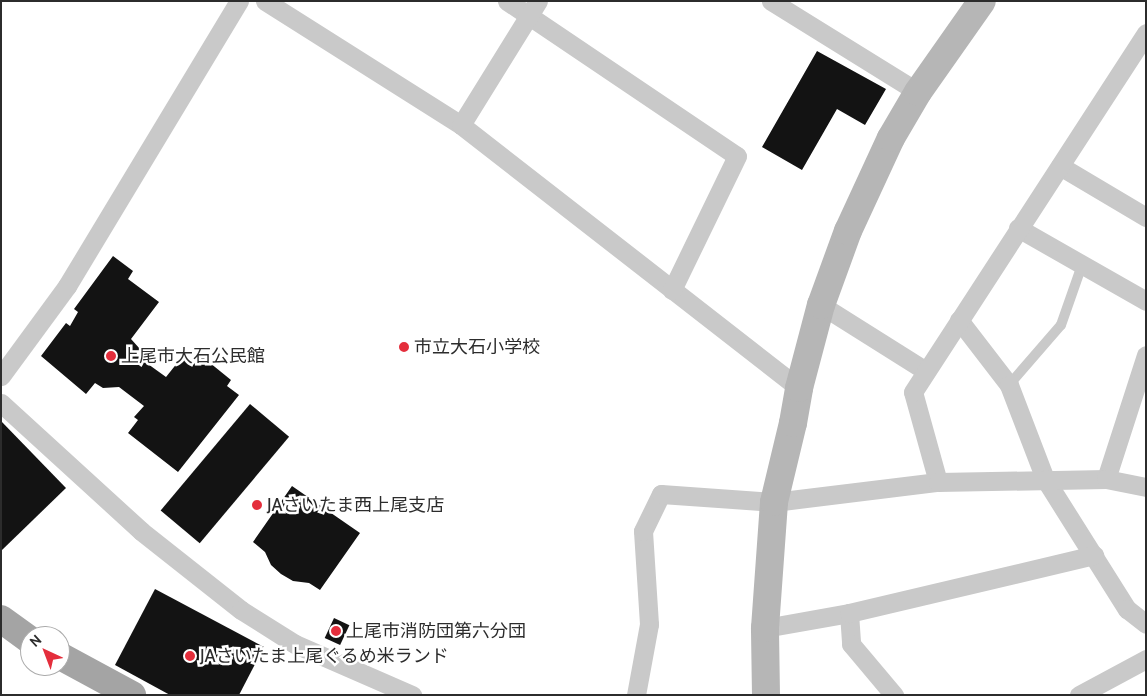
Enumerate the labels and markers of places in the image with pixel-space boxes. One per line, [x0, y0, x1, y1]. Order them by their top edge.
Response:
place label: 市立大石小学校 [414, 336, 540, 358]
marker: 市立大石小学校 [398, 341, 410, 353]
place label: 上尾市大石公民館 [121, 345, 265, 367]
marker: 上尾市大石公民館 [105, 350, 117, 362]
place label: JAさいたま西上尾支店 [267, 494, 445, 516]
marker: JAさいたま西上尾支店 [251, 499, 263, 511]
place label: 上尾市消防団第六分団 [346, 620, 526, 642]
marker: 上尾市消防団第六分団 [330, 625, 342, 637]
place label: JAさいたま上尾ぐるめ米ランド [200, 645, 450, 667]
marker: JAさいたま上尾ぐるめ米ランド [184, 650, 196, 662]

